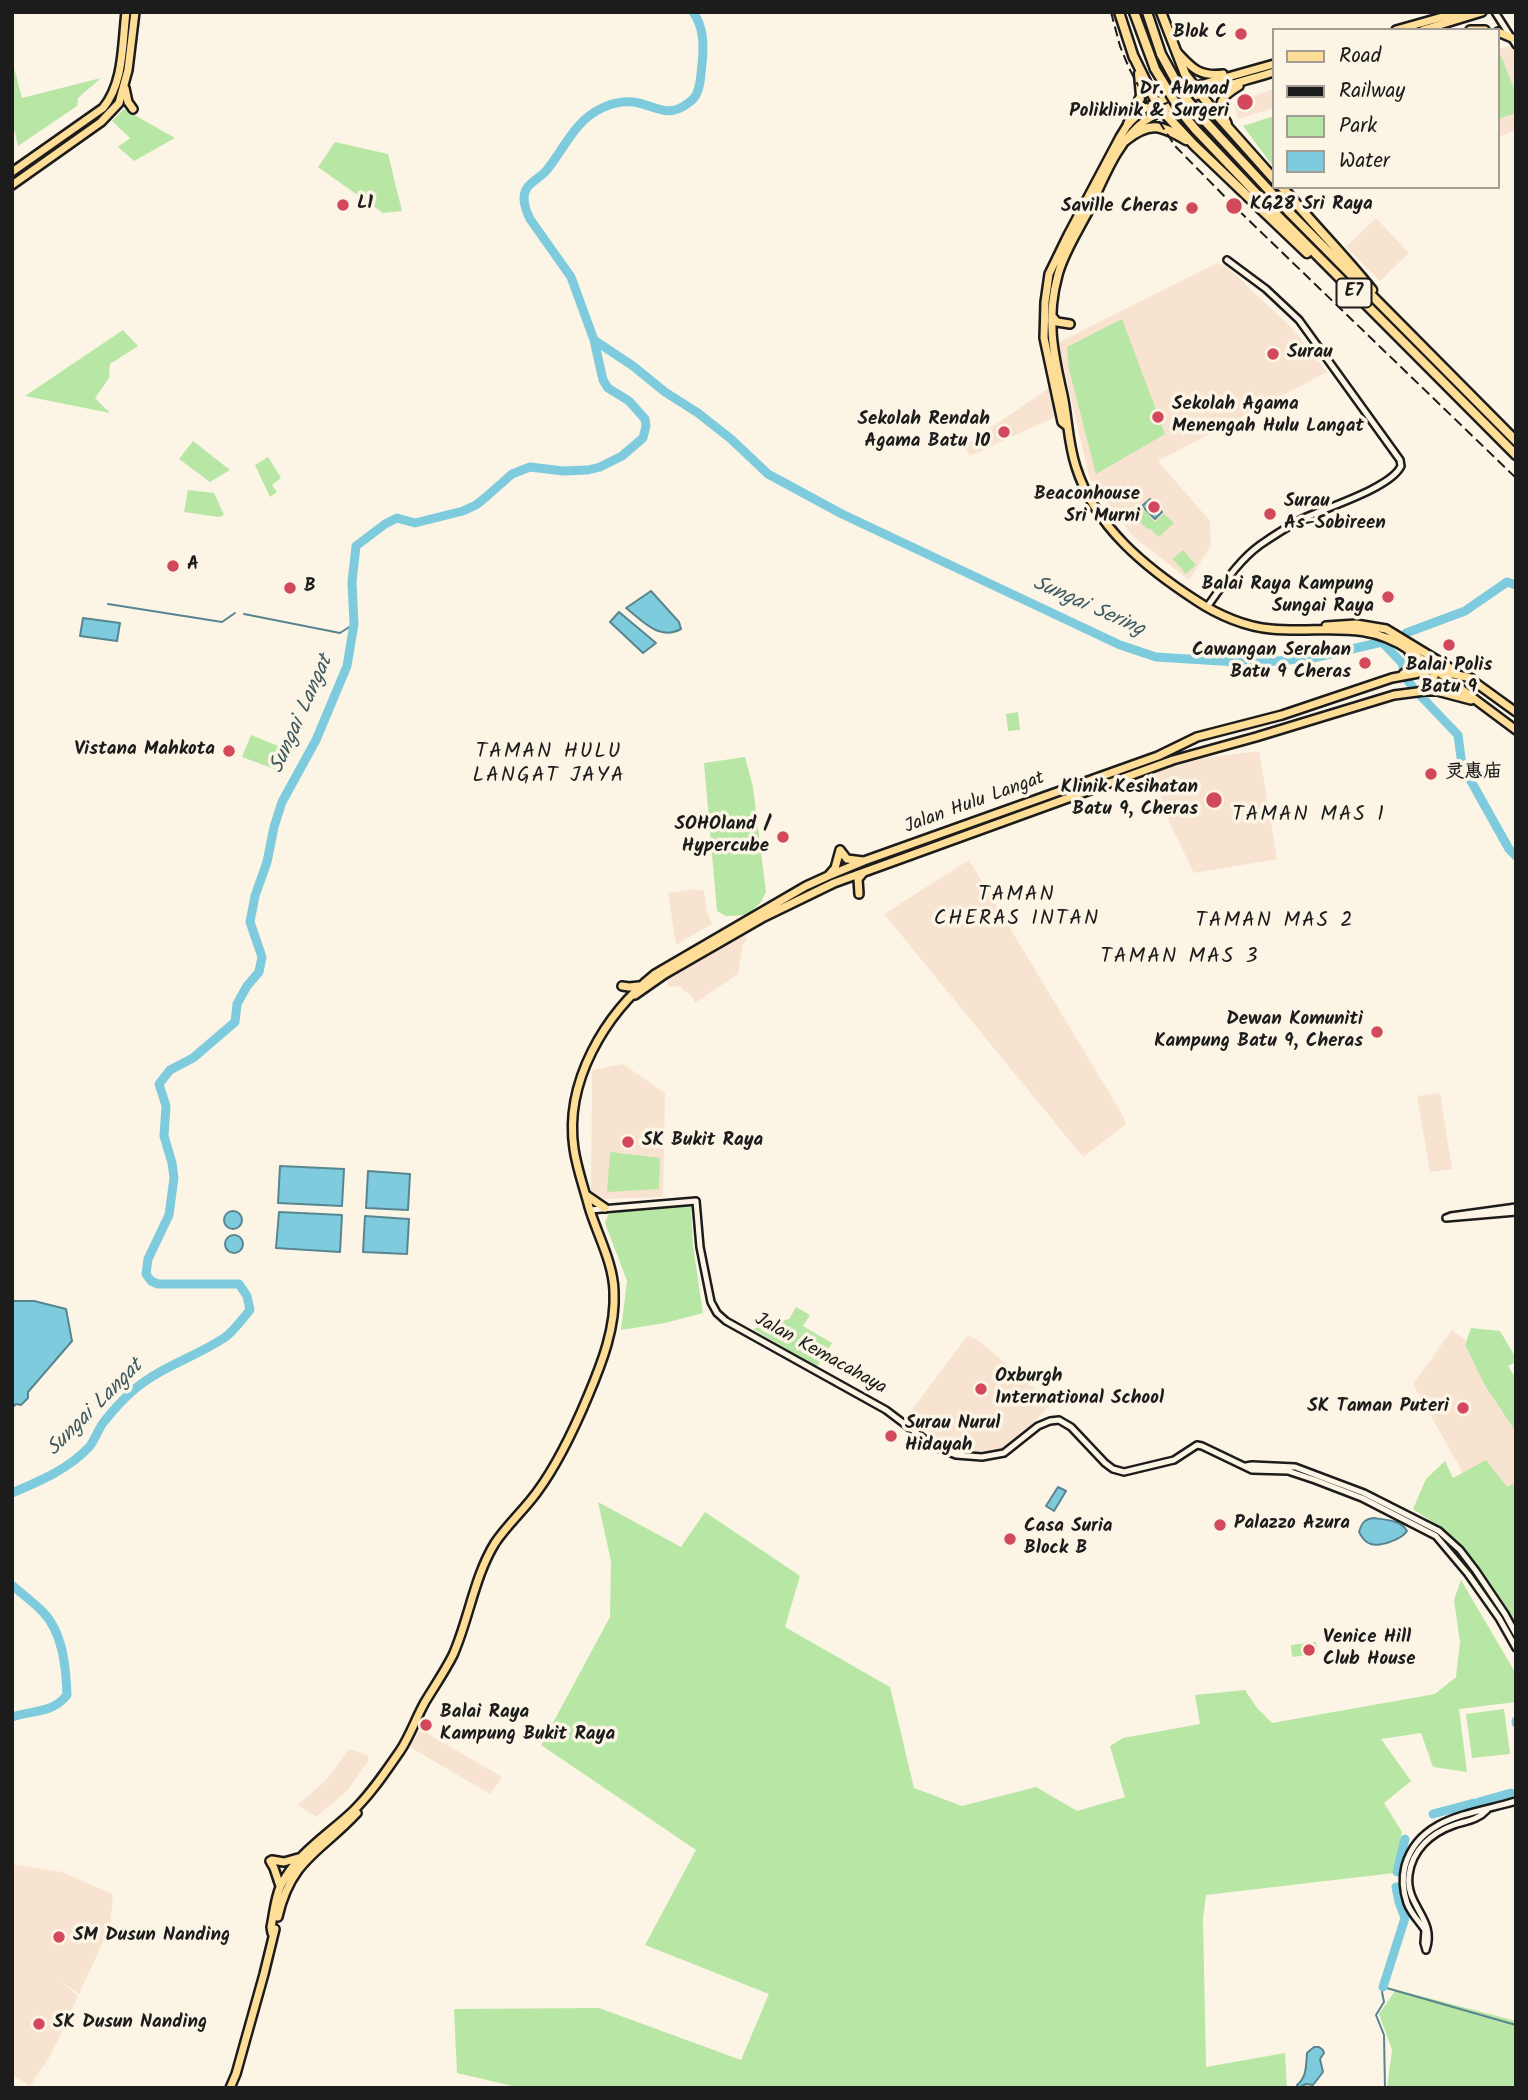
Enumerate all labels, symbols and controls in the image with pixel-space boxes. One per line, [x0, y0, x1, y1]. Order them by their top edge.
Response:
place label: Blok C [1173, 23, 1227, 45]
marker: Blok C [1233, 26, 1249, 42]
legend [1272, 28, 1500, 189]
text: Road [1339, 40, 1381, 73]
text: Railway [1339, 75, 1405, 108]
place label: Dr. Ahmad Poliklinik & Surgeri [1069, 80, 1229, 124]
marker: Dr. Ahmad Poliklinik & Surgeri [1235, 92, 1255, 112]
text: Park [1339, 110, 1377, 143]
text: Water [1339, 145, 1390, 178]
place label: L1 [357, 194, 373, 216]
place label: KG28 Sri Raya [1250, 195, 1373, 217]
marker: KG28 Sri Raya [1224, 196, 1244, 216]
marker: L1 [335, 197, 351, 213]
place label: Saville Cheras [1061, 197, 1178, 219]
marker: Saville Cheras [1184, 200, 1200, 216]
road number: E7 [1336, 278, 1372, 307]
place label: Surau [1287, 343, 1333, 365]
marker: Surau [1265, 346, 1281, 362]
place label: Sekolah Agama Menengah Hulu Langat [1172, 395, 1364, 439]
marker: Sekolah Agama Menengah Hulu Langat [1150, 409, 1166, 425]
place label: Sekolah Rendah Agama Batu 10 [858, 410, 990, 454]
marker: Sekolah Rendah Agama Batu 10 [996, 424, 1012, 440]
place label: Beaconhouse Sri Murni [1034, 485, 1140, 529]
place label: Surau As-Sobireen [1284, 492, 1386, 536]
marker: Beaconhouse Sri Murni [1146, 499, 1162, 515]
marker: Surau As-Sobireen [1262, 506, 1278, 522]
place label: A [187, 555, 199, 577]
marker: A [165, 558, 181, 574]
water label: Sungai Sering [1028, 572, 1148, 644]
place label: Balai Raya Kampung Sungai Raya [1202, 575, 1374, 619]
place label: B [304, 577, 316, 599]
marker: B [282, 580, 298, 596]
marker: Balai Raya Kampung Sungai Raya [1380, 589, 1396, 605]
marker: Balai Polis Batu 9 [1441, 637, 1457, 653]
place label: Cawangan Serahan Batu 9 Cheras [1192, 641, 1351, 685]
water label: Sungai Langat [266, 652, 340, 778]
marker: Cawangan Serahan Batu 9 Cheras [1357, 655, 1373, 671]
place label: Balai Polis Batu 9 [1406, 656, 1492, 700]
place label: Vistana Mahkota [74, 740, 215, 762]
district label: TAMAN HULU LANGAT JAYA [474, 740, 624, 790]
marker: Vistana Mahkota [221, 743, 237, 759]
place label: 灵惠庙 [1445, 763, 1502, 785]
marker: 灵惠庙 [1423, 766, 1439, 782]
street label: Jalan Hulu Langat [902, 768, 1048, 840]
place label: Klinik Kesihatan Batu 9, Cheras [1061, 778, 1198, 822]
marker: Klinik Kesihatan Batu 9, Cheras [1204, 790, 1224, 810]
district label: TAMAN MAS 1 [1234, 803, 1384, 829]
place label: SOHOland / Hypercube [674, 815, 769, 859]
marker: SOHOland / Hypercube [775, 829, 791, 845]
district label: TAMAN CHERAS INTAN [935, 883, 1099, 933]
district label: TAMAN MAS 2 [1197, 909, 1353, 935]
district label: TAMAN MAS 3 [1102, 945, 1258, 971]
place label: Dewan Komuniti Kampung Batu 9, Cheras [1154, 1010, 1363, 1054]
marker: Dewan Komuniti Kampung Batu 9, Cheras [1369, 1024, 1385, 1040]
place label: SK Bukit Raya [642, 1131, 763, 1153]
marker: SK Bukit Raya [620, 1134, 636, 1150]
street label: Jalan Kemacahaya [750, 1309, 890, 1401]
water label: Sungai Langat [42, 1355, 150, 1463]
place label: Oxburgh International School [995, 1367, 1164, 1411]
marker: Oxburgh International School [973, 1381, 989, 1397]
place label: SK Taman Puteri [1307, 1397, 1449, 1419]
marker: SK Taman Puteri [1455, 1400, 1471, 1416]
place label: Surau Nurul Hidayah [905, 1414, 1000, 1458]
marker: Surau Nurul Hidayah [883, 1428, 899, 1444]
place label: Palazzo Azura [1234, 1514, 1350, 1536]
place label: Casa Suria Block B [1024, 1517, 1113, 1561]
marker: Palazzo Azura [1212, 1517, 1228, 1533]
marker: Casa Suria Block B [1002, 1531, 1018, 1547]
place label: Venice Hill Club House [1323, 1628, 1416, 1672]
marker: Venice Hill Club House [1301, 1642, 1317, 1658]
place label: Balai Raya Kampung Bukit Raya [440, 1703, 615, 1747]
marker: Balai Raya Kampung Bukit Raya [418, 1717, 434, 1733]
place label: SM Dusun Nanding [73, 1926, 230, 1948]
marker: SM Dusun Nanding [51, 1929, 67, 1945]
place label: SK Dusun Nanding [53, 2013, 207, 2035]
marker: SK Dusun Nanding [31, 2016, 47, 2032]

